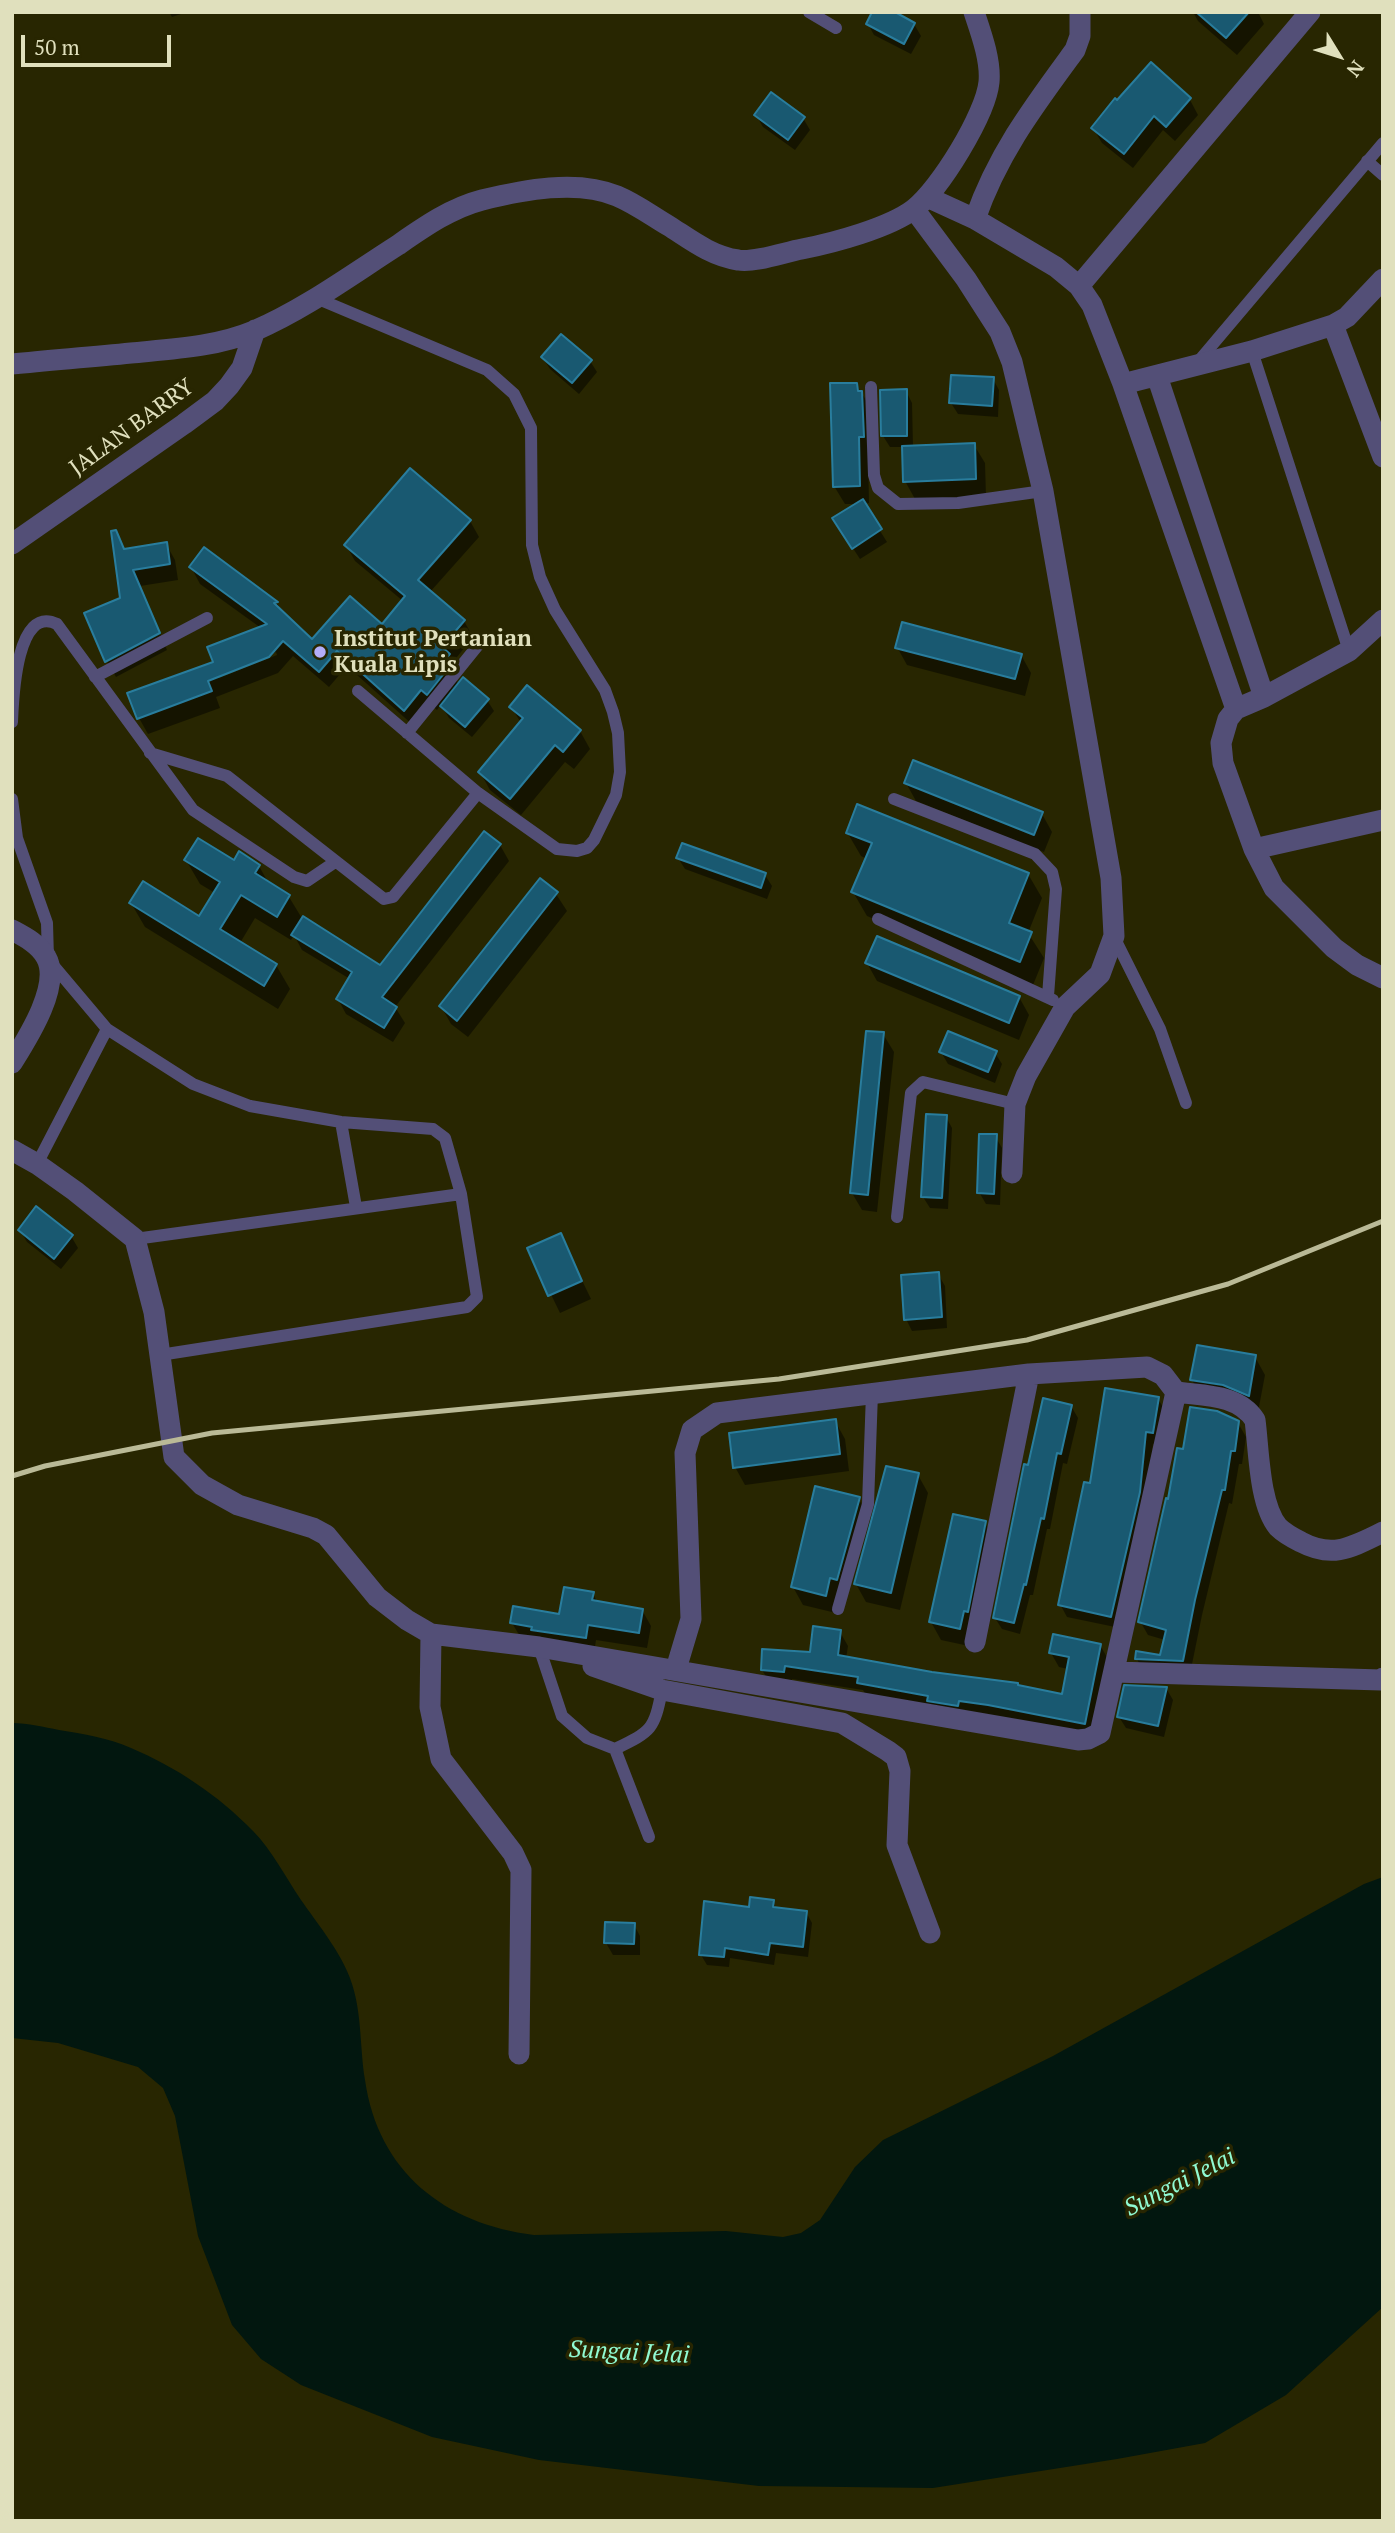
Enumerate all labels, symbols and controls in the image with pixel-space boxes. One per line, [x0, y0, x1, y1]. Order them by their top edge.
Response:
scale bar [24, 21, 175, 65]
north arrow [1304, 21, 1374, 91]
text: 50 m [34, 33, 80, 61]
text: N [1342, 56, 1370, 83]
street label: JALAN BARRY [64, 374, 200, 482]
place label: Institut Pertanian Kuala Lipis [334, 625, 532, 679]
marker: Institut Pertanian Kuala Lipis [312, 644, 328, 660]
water label: Sungai Jelai [1120, 2143, 1240, 2223]
water label: Sungai Jelai [568, 2335, 690, 2371]

